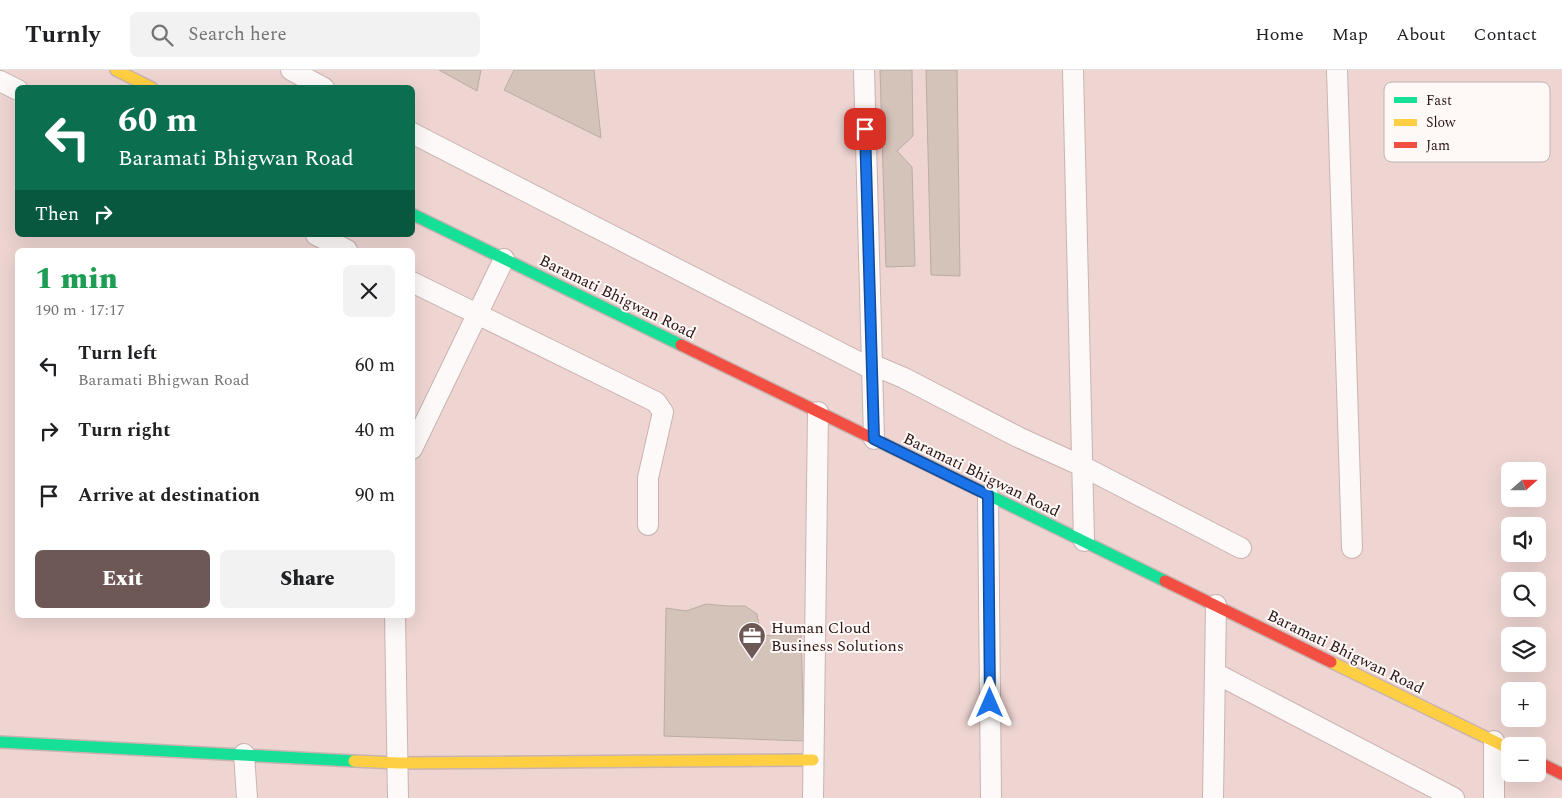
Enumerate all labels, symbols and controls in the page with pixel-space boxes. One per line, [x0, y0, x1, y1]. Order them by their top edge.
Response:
search box [130, 12, 480, 57]
text: Turnly [25, 17, 100, 53]
text: Search here [188, 20, 287, 49]
icon: search [148, 21, 176, 49]
text: Home [1255, 21, 1304, 48]
text: Map [1332, 21, 1368, 48]
text: About [1396, 21, 1446, 48]
text: Contact [1474, 21, 1537, 48]
legend [1384, 82, 1550, 162]
text: Fast [1426, 90, 1452, 111]
text: 60 m [118, 94, 198, 147]
icon: left [35, 105, 100, 170]
pin [844, 108, 886, 150]
text: Slow [1426, 112, 1456, 133]
icon: arrive [851, 115, 879, 143]
text: Jam [1426, 135, 1450, 156]
text: Baramati Bhigwan Road [118, 142, 354, 175]
text: Then [35, 200, 79, 229]
icon: right [89, 200, 117, 228]
street label: Baramati Bhigwan Road [535, 249, 700, 345]
text: 1 min [35, 256, 118, 302]
button: close [343, 265, 395, 317]
text: 190 m · 17:17 [35, 298, 125, 322]
text: Turn left [78, 339, 157, 368]
text: 60 m [355, 351, 395, 380]
icon: left [35, 352, 63, 380]
text: Baramati Bhigwan Road [78, 368, 249, 392]
text: Turn right [78, 416, 171, 445]
text: 40 m [355, 416, 395, 445]
icon: right [35, 417, 63, 445]
street label: Baramati Bhigwan Road [899, 427, 1064, 523]
north arrow [1501, 462, 1546, 508]
map controls [1501, 462, 1546, 782]
text: Arrive at destination [78, 481, 260, 510]
text: 90 m [355, 481, 395, 510]
icon: arrive [35, 482, 63, 510]
button: sound [1501, 517, 1546, 562]
button: Exit [35, 550, 210, 608]
button: Share [220, 550, 395, 608]
button: search [1501, 572, 1546, 617]
street label: Baramati Bhigwan Road [1263, 604, 1428, 700]
place label: Human Cloud Business Solutions [771, 616, 904, 658]
office icon: Human Cloud Business Solutions [737, 621, 767, 660]
button: layers [1501, 627, 1546, 672]
position arrow [963, 676, 1015, 728]
button: + [1501, 682, 1546, 727]
button: − [1501, 737, 1546, 782]

